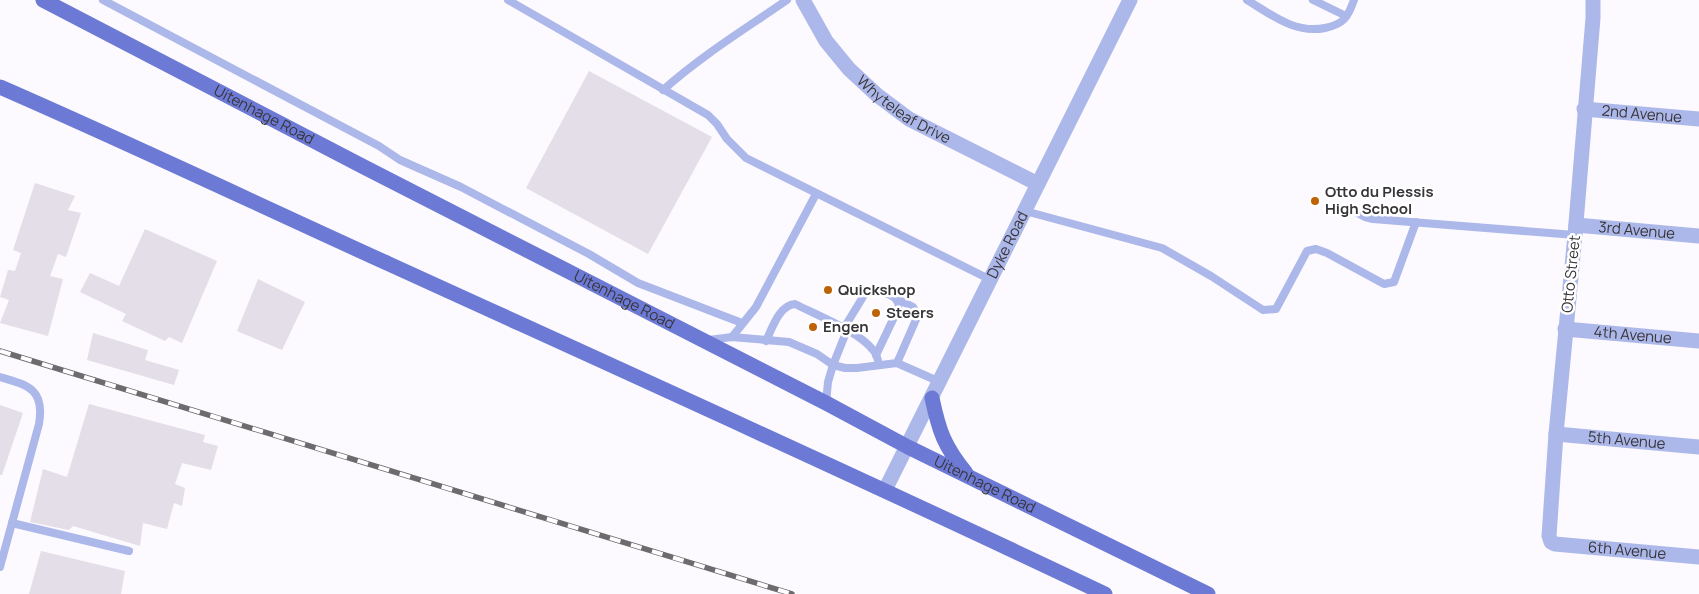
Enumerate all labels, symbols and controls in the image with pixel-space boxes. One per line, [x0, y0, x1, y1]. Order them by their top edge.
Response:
street label: Whyteleaf Drive [852, 70, 955, 149]
street label: Uitenhage Road [210, 80, 318, 149]
street label: 2nd Avenue [1601, 100, 1683, 128]
place label: Otto du Plessis High School [1325, 181, 1434, 219]
marker: Otto du Plessis High School [1309, 195, 1321, 207]
street label: Dyke Road [981, 208, 1033, 282]
street label: 3rd Avenue [1598, 216, 1676, 244]
street label: Otto Street [1556, 234, 1585, 314]
street label: Uitenhage Road [570, 265, 678, 334]
place label: Quickshop [838, 279, 915, 300]
marker: Quickshop [822, 284, 834, 296]
place label: Steers [886, 302, 934, 323]
marker: Steers [870, 307, 882, 319]
place label: Engen [823, 316, 869, 337]
marker: Engen [807, 321, 819, 333]
street label: 4th Avenue [1593, 321, 1673, 349]
street label: 5th Avenue [1587, 426, 1667, 454]
street label: Uitenhage Road [930, 450, 1039, 518]
street label: 6th Avenue [1587, 536, 1667, 564]

